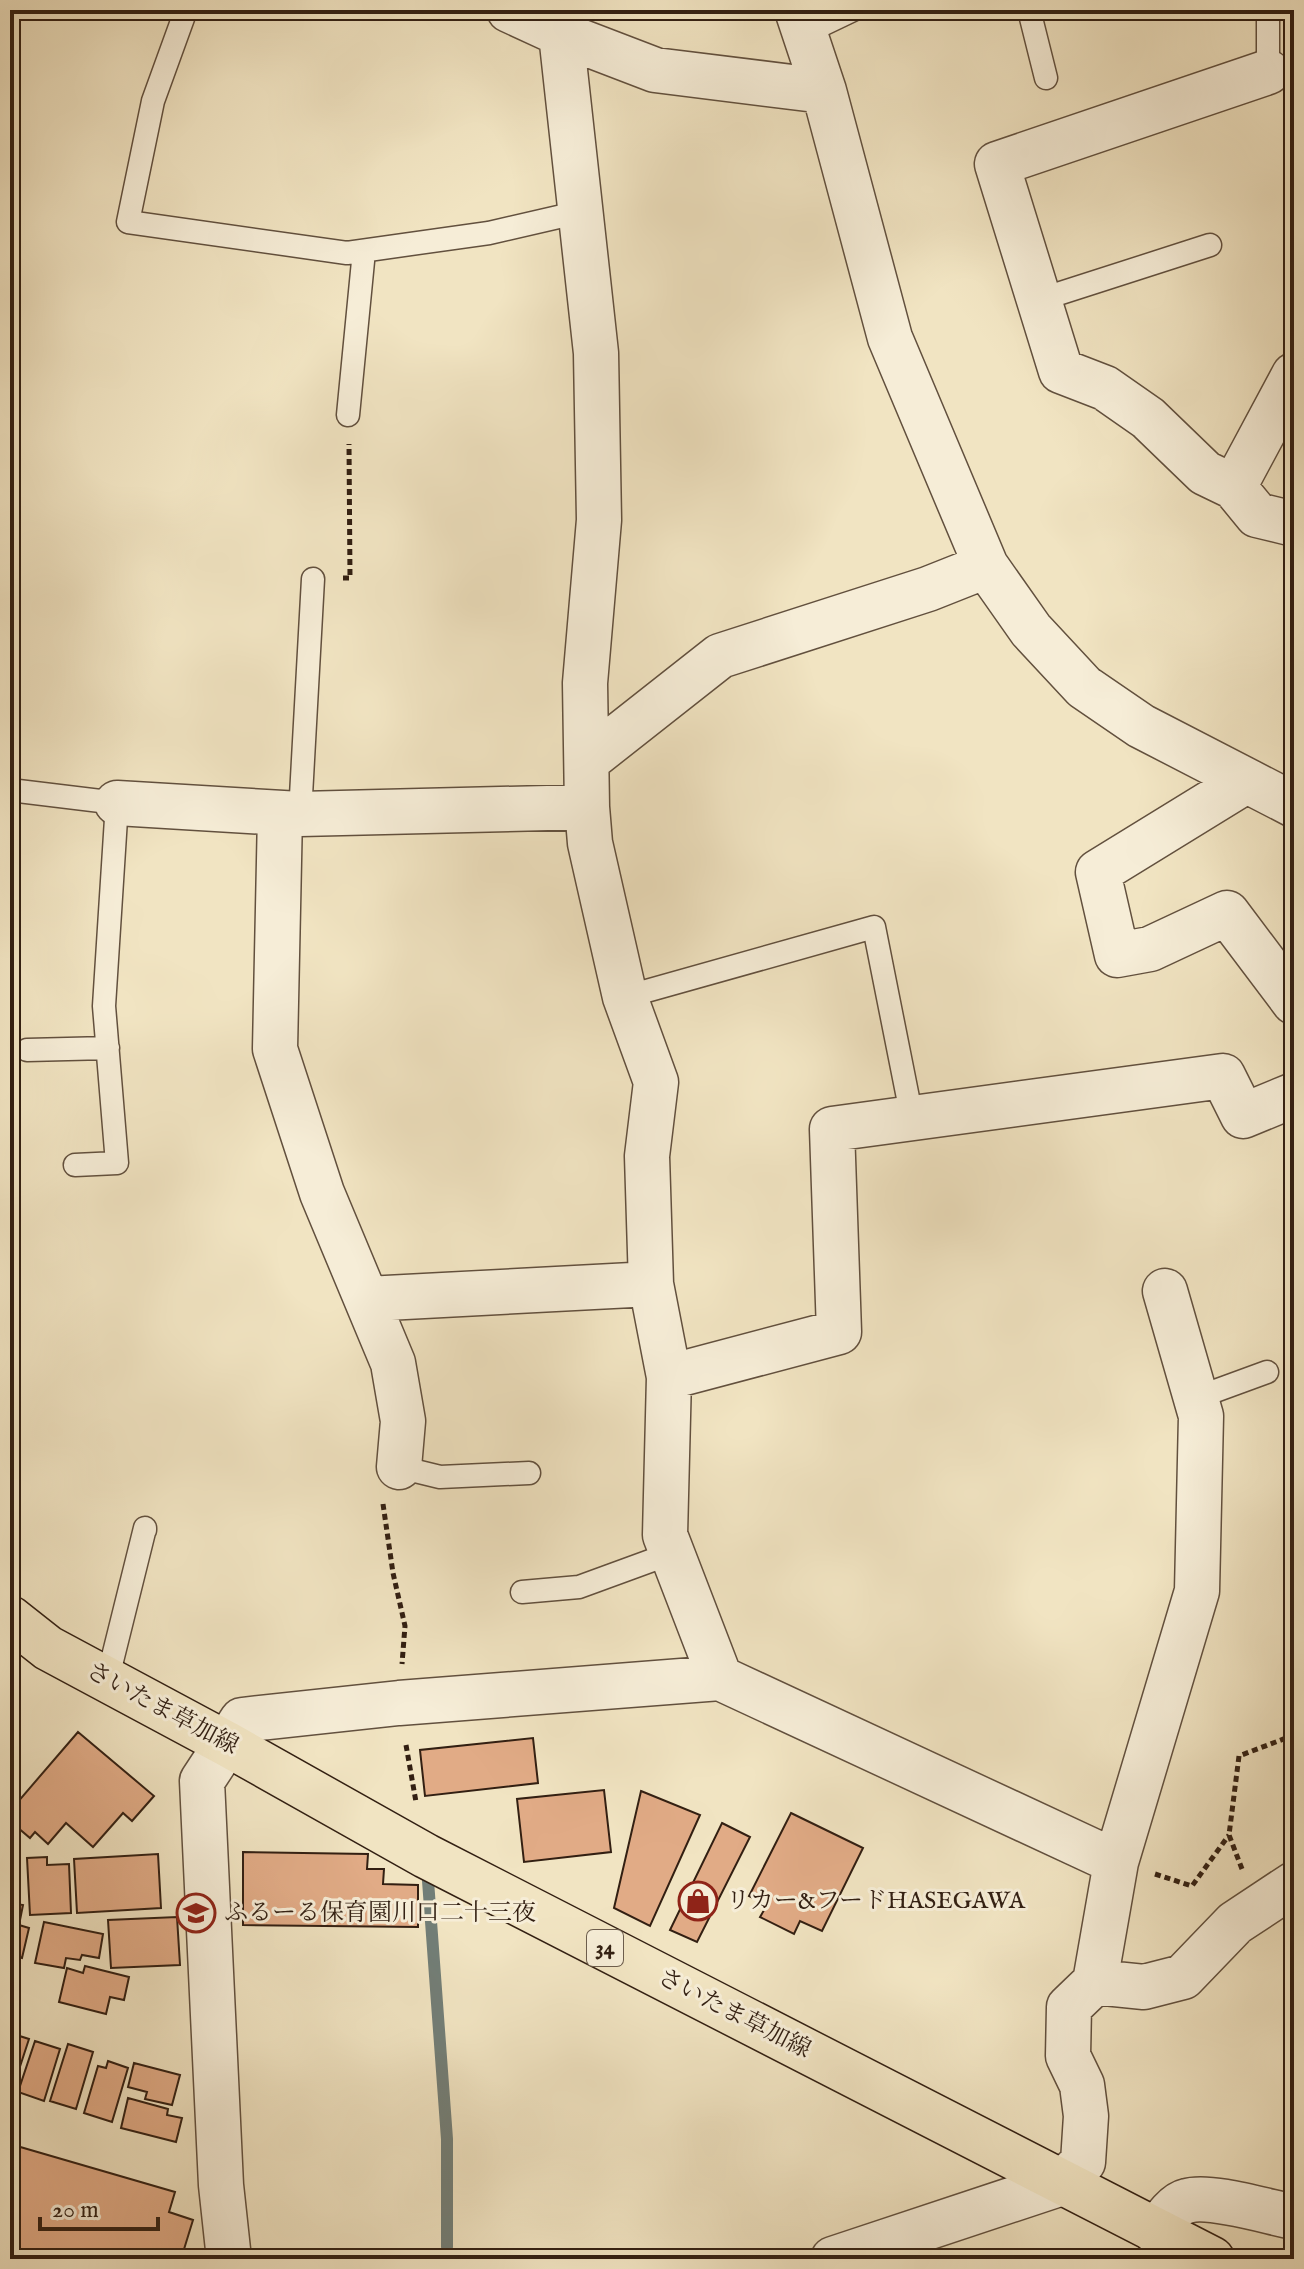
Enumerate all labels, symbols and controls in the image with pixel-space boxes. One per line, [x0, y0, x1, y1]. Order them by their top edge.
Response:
street label: さいたま草加線 [81, 1656, 243, 1762]
shop icon: リカー&フードHASEGAWA [677, 1880, 719, 1922]
place label: リカー&フードHASEGAWA [726, 1886, 1026, 1917]
school or university icon: ふるーる保育園川口二十三夜 [175, 1892, 217, 1934]
place label: ふるーる保育園川口二十三夜 [224, 1898, 536, 1929]
road number: 34 [587, 1930, 623, 1966]
street label: さいたま草加線 [652, 1962, 816, 2066]
scale bar [40, 2181, 158, 2231]
text: 20 m [52, 2195, 99, 2226]

